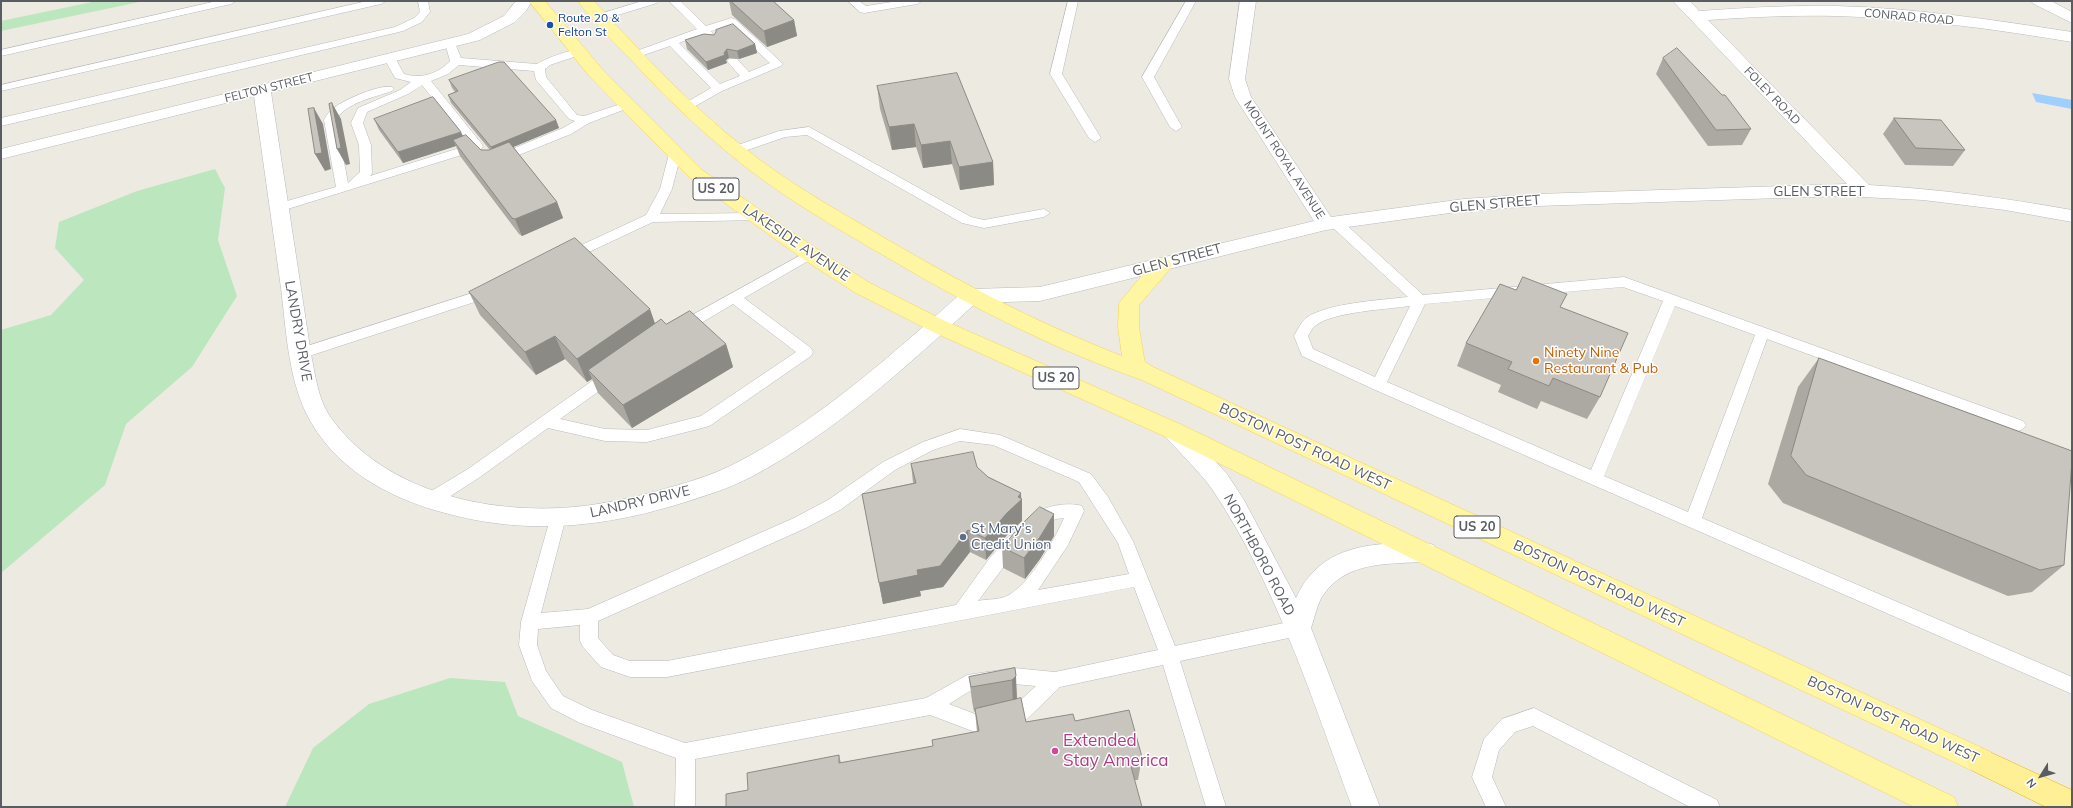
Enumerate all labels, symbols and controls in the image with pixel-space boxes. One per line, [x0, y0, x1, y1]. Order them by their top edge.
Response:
street label: CONRAD ROAD [1863, 6, 1955, 28]
place label: Route 20 & Felton St [558, 11, 619, 39]
marker: Route 20 & Felton St [545, 20, 555, 30]
street label: FOLEY ROAD [1741, 64, 1803, 128]
street label: FELTON STREET [223, 70, 315, 106]
street label: MOUNT ROYAL AVENUE [1240, 98, 1328, 222]
road number: US 20 [693, 178, 739, 200]
street label: GLEN STREET [1773, 184, 1865, 200]
street label: GLEN STREET [1449, 192, 1541, 216]
street label: LAKESIDE AVENUE [739, 201, 853, 285]
street label: GLEN STREET [1131, 240, 1223, 280]
street label: LANDRY DRIVE [281, 279, 315, 383]
place label: Ninety Nine Restaurant & Pub [1544, 345, 1658, 378]
marker: Ninety Nine Restaurant & Pub [1531, 356, 1541, 366]
road number: US 20 [1033, 367, 1079, 389]
street label: BOSTON POST ROAD WEST [1217, 400, 1393, 494]
street label: LANDRY DRIVE [588, 482, 692, 522]
street label: NORTHBORO ROAD [1220, 491, 1298, 619]
road number: US 20 [1454, 516, 1500, 538]
place label: St Mary's Credit Union [971, 521, 1051, 554]
marker: St Mary's Credit Union [958, 532, 968, 542]
street label: BOSTON POST ROAD WEST [1511, 537, 1687, 631]
street label: BOSTON POST ROAD WEST [1805, 673, 1981, 767]
place label: Extended Stay America [1063, 731, 1169, 771]
marker: Extended Stay America [1050, 746, 1060, 756]
north arrow [2021, 756, 2061, 796]
text: N [2023, 776, 2040, 791]

